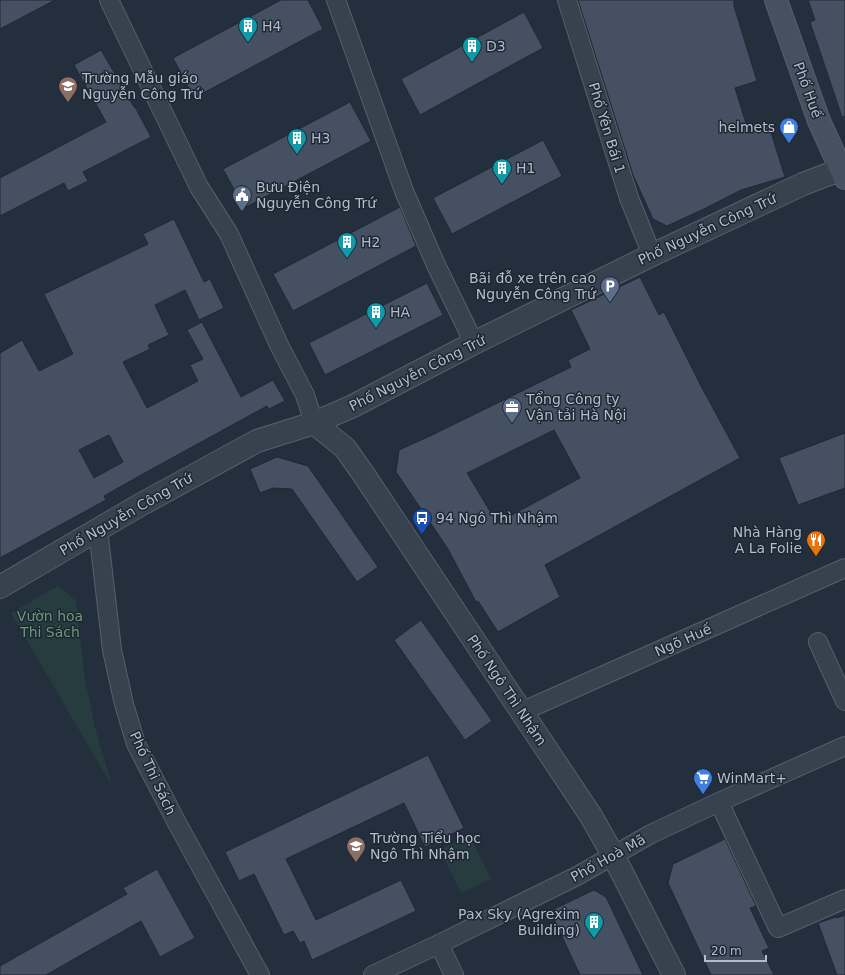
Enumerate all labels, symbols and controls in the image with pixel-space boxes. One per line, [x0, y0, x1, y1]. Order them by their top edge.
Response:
building icon: H4 [237, 15, 259, 43]
place label: H4 [262, 18, 282, 34]
building icon: D3 [461, 35, 483, 63]
place label: D3 [486, 38, 506, 54]
street label: Phố Huế [791, 60, 826, 121]
place label: Trường Mẫu giáo Nguyễn Công Trứ [81, 70, 203, 102]
school or university icon: Trường Mẫu giáo Nguyễn Công Trứ [57, 75, 79, 103]
street label: Phố Yên Bái 1 [586, 81, 628, 175]
shop icon: helmets [778, 116, 800, 144]
place label: helmets [719, 119, 775, 135]
building icon: H3 [286, 127, 308, 155]
place label: H3 [311, 130, 330, 146]
building icon: H1 [491, 157, 513, 185]
place label: H1 [516, 160, 535, 176]
place label: Bưu Điện Nguyễn Công Trứ [256, 179, 377, 211]
public building icon: Bưu Điện Nguyễn Công Trứ [231, 184, 253, 212]
street label: Phố Nguyễn Công Trứ [635, 189, 780, 268]
building icon: H2 [336, 231, 358, 259]
place label: H2 [361, 234, 380, 250]
place label: Bãi đỗ xe trên cao Nguyễn Công Trứ [469, 270, 597, 302]
parking icon: Bãi đỗ xe trên cao Nguyễn Công Trứ [599, 275, 621, 303]
building icon: HA [365, 301, 387, 329]
place label: HA [390, 304, 411, 320]
street label: Phố Nguyễn Công Trứ [346, 331, 489, 414]
place label: Tổng Công ty Vận tải Hà Nội [525, 391, 626, 423]
office icon: Tổng Công ty Vận tải Hà Nội [501, 396, 523, 424]
street label: Phố Nguyễn Công Trứ [57, 469, 196, 559]
bus stop icon: 94 Ngô Thì Nhậm [411, 507, 433, 535]
place label: 94 Ngô Thì Nhậm [436, 510, 558, 526]
place label: Nhà Hàng A La Folie [733, 524, 802, 556]
restaurant icon: Nhà Hàng A La Folie [805, 529, 827, 557]
park label: Vườn hoa Thi Sách [17, 608, 83, 640]
street label: Ngõ Huế [652, 620, 714, 660]
street label: Phố Ngô Thì Nhậm [464, 632, 550, 748]
street label: Phố Thi Sách [127, 729, 179, 817]
supermarket icon: WinMart+ [692, 767, 714, 795]
place label: WinMart+ [717, 770, 787, 786]
place label: Trường Tiểu học Ngô Thì Nhậm [369, 830, 481, 862]
street label: Phố Hoà Mã [568, 831, 648, 885]
school or university icon: Trường Tiểu học Ngô Thì Nhậm [345, 835, 367, 863]
place label: Pax Sky (Agrexim Building) [458, 906, 580, 938]
building icon: Pax Sky (Agrexim Building) [583, 911, 605, 939]
scale bar [705, 937, 766, 963]
text: 20 m [711, 944, 742, 958]

